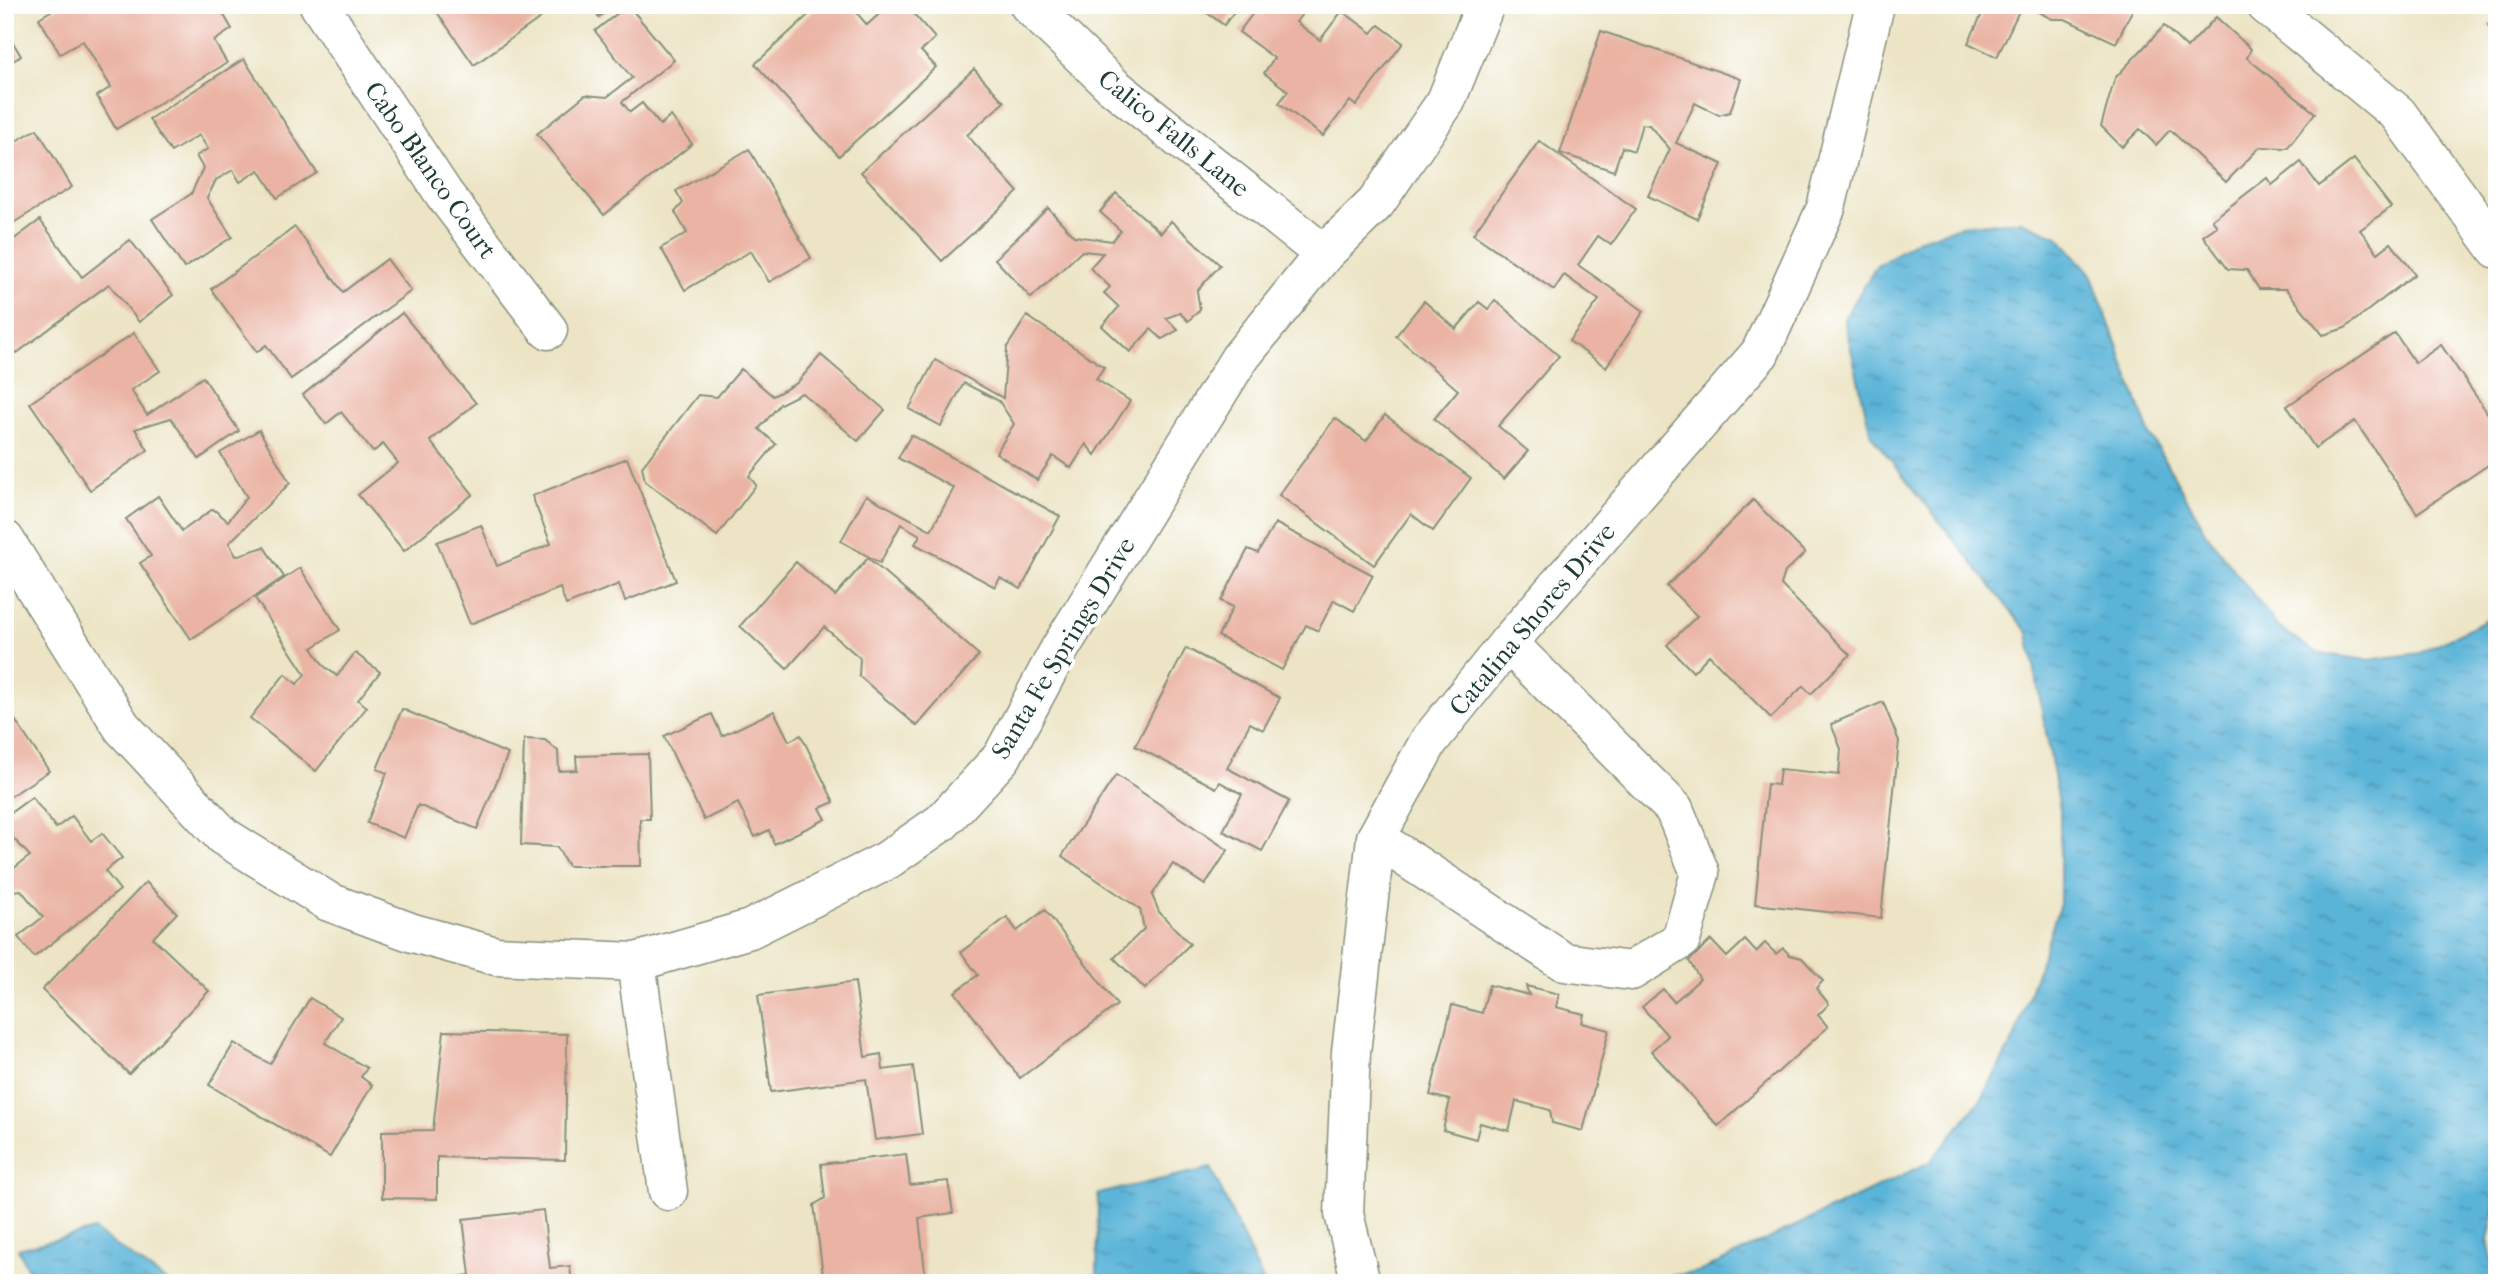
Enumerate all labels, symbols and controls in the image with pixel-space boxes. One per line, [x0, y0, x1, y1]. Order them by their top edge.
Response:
street label: Calico Falls Lane [1092, 63, 1256, 204]
street label: Cabo Blanco Court [358, 76, 504, 265]
street label: Catalina Shores Drive [1443, 517, 1622, 722]
street label: Santa Fe Springs Drive [985, 532, 1142, 765]

